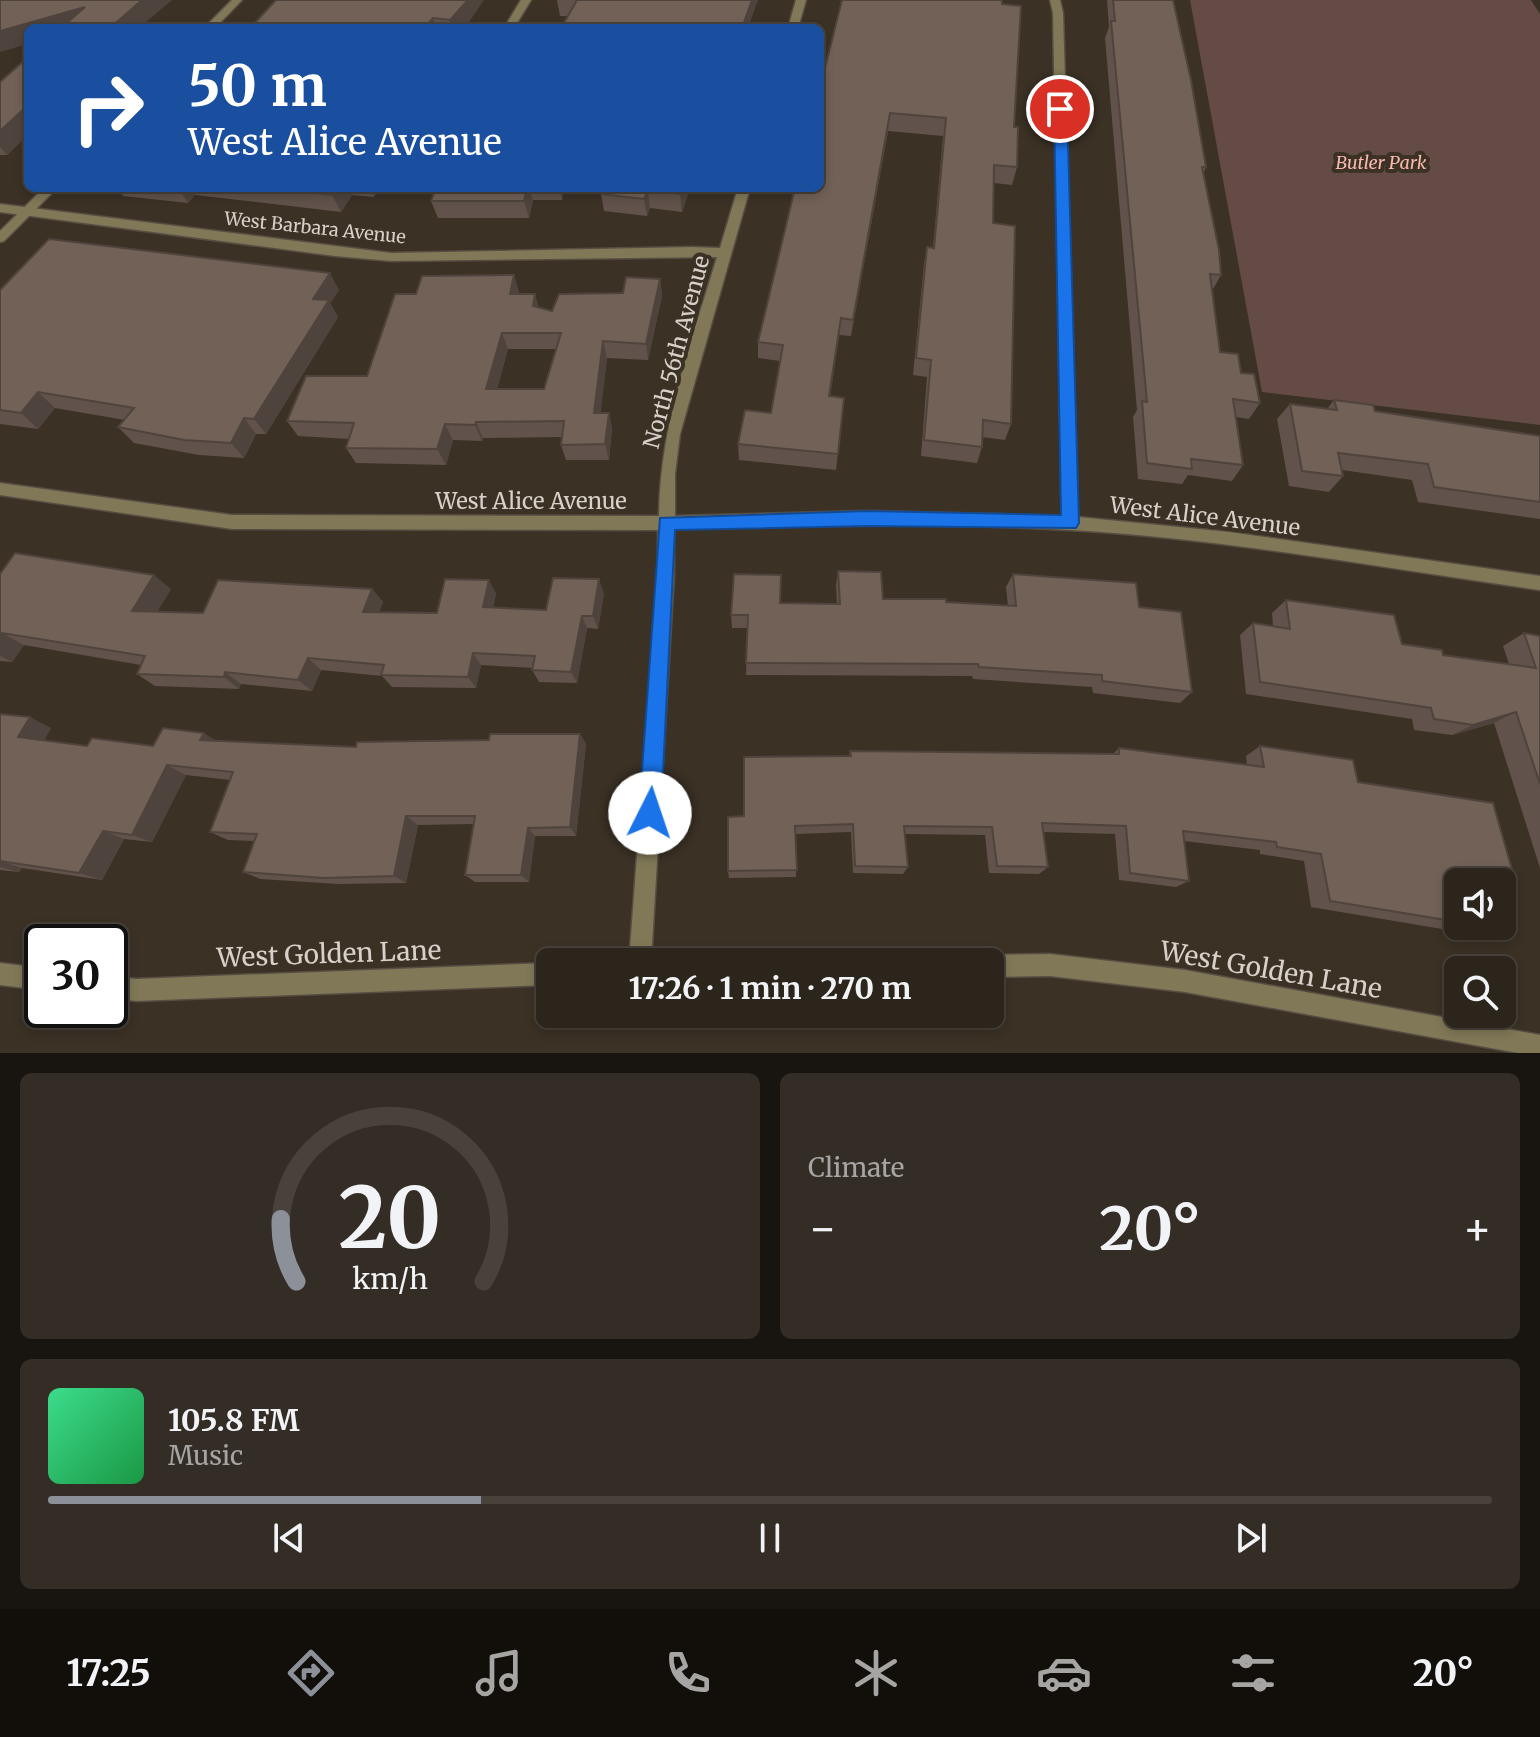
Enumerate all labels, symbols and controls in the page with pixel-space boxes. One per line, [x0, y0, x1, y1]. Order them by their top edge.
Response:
text: 50 m [188, 51, 327, 121]
icon: right [56, 56, 160, 160]
pin [1026, 75, 1094, 143]
icon: arrive [1038, 87, 1082, 131]
text: West Alice Avenue [188, 120, 502, 165]
park label: Butler Park [1335, 151, 1427, 174]
street label: West Barbara Avenue [222, 206, 407, 248]
street label: North 56th Avenue [637, 252, 715, 452]
street label: West Alice Avenue [434, 487, 627, 515]
street label: West Alice Avenue [1107, 490, 1302, 542]
position arrow [608, 771, 692, 855]
map controls [1444, 868, 1516, 1028]
button: sound [1444, 868, 1516, 940]
speed limit sign: 30 [24, 924, 128, 1028]
street label: West Golden Lane [215, 933, 442, 974]
street label: West Golden Lane [1157, 934, 1385, 1005]
button: search [1444, 956, 1516, 1028]
text: 17:26 · 1 min · 270 m [629, 969, 911, 1007]
text: Climate [808, 1151, 904, 1184]
text: 20 [339, 1166, 441, 1271]
text: 20° [1099, 1191, 1201, 1266]
text: − [808, 1201, 837, 1256]
text: + [1463, 1201, 1492, 1256]
text: km/h [352, 1261, 428, 1297]
text: 105.8 FM [168, 1401, 299, 1439]
text: Music [168, 1439, 243, 1472]
icon: previous [267, 1516, 311, 1560]
icon: pause [748, 1516, 792, 1560]
icon: next [1229, 1516, 1273, 1560]
icon: directions [283, 1645, 339, 1701]
icon: music [471, 1645, 527, 1701]
icon: phone [660, 1645, 716, 1701]
icon: climate [848, 1645, 904, 1701]
icon: car [1036, 1645, 1092, 1701]
icon: filters [1225, 1645, 1281, 1701]
text: 17:25 [66, 1651, 151, 1696]
text: 20° [1413, 1651, 1474, 1696]

